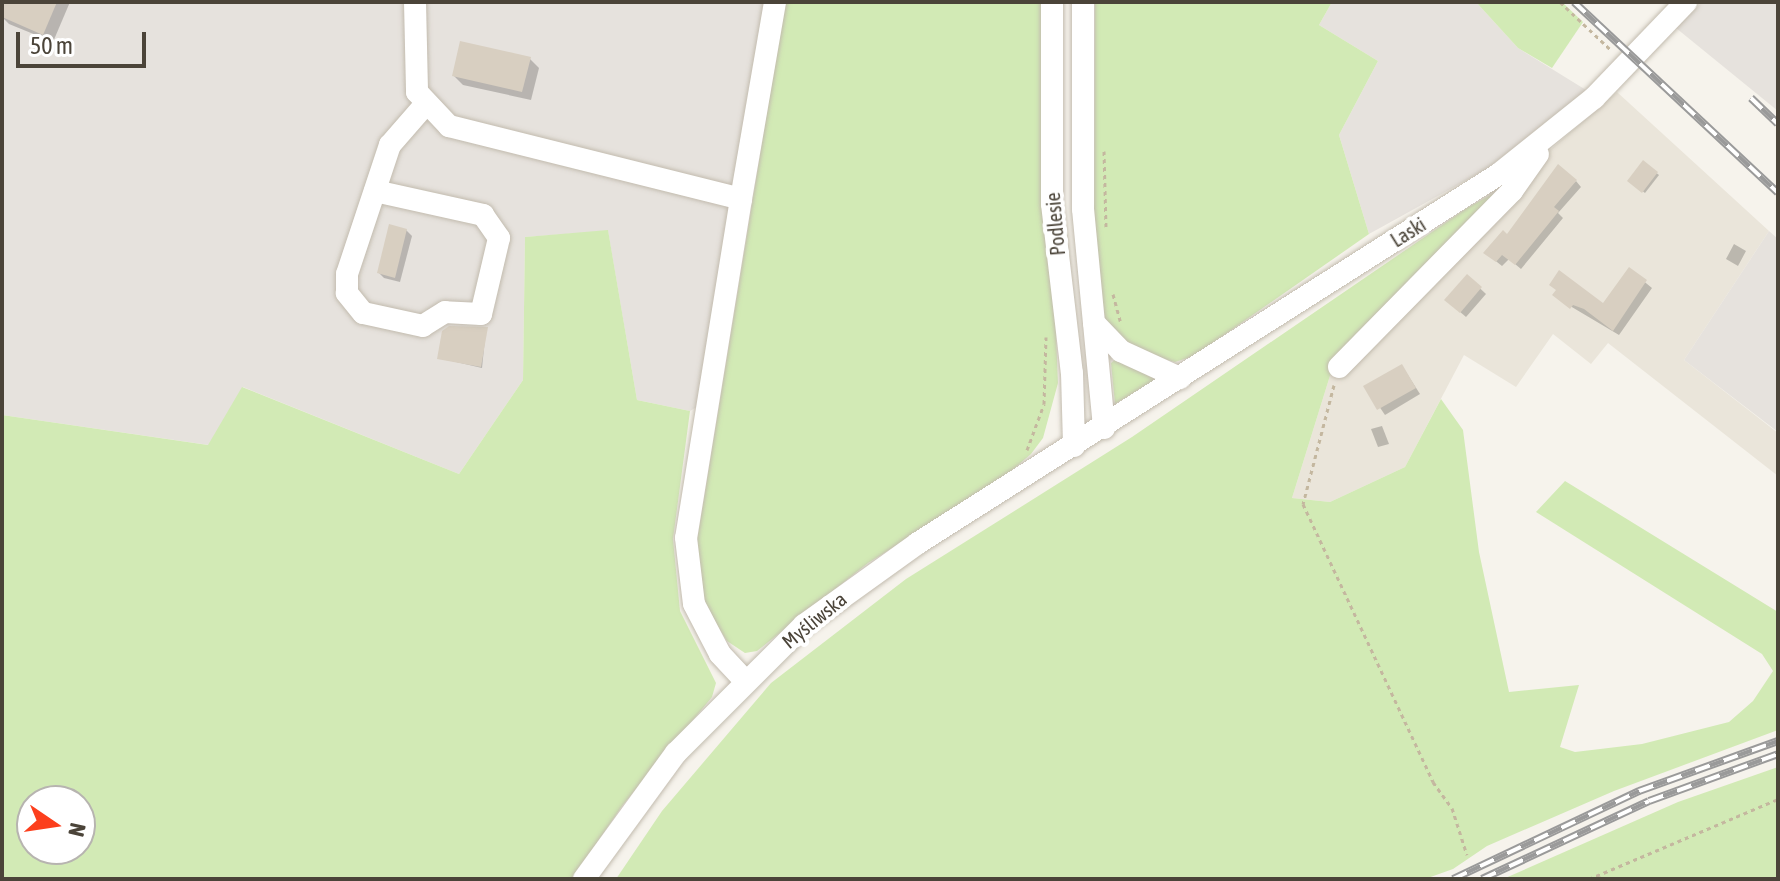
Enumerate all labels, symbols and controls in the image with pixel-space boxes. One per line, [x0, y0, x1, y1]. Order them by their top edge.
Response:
scale bar [20, 16, 150, 66]
text: 50 m [30, 32, 73, 59]
street label: Podlesie [1040, 191, 1070, 257]
street label: Laski [1386, 212, 1430, 252]
street label: Myśliwska [777, 587, 851, 653]
north arrow [16, 785, 96, 865]
text: N [63, 821, 92, 839]

